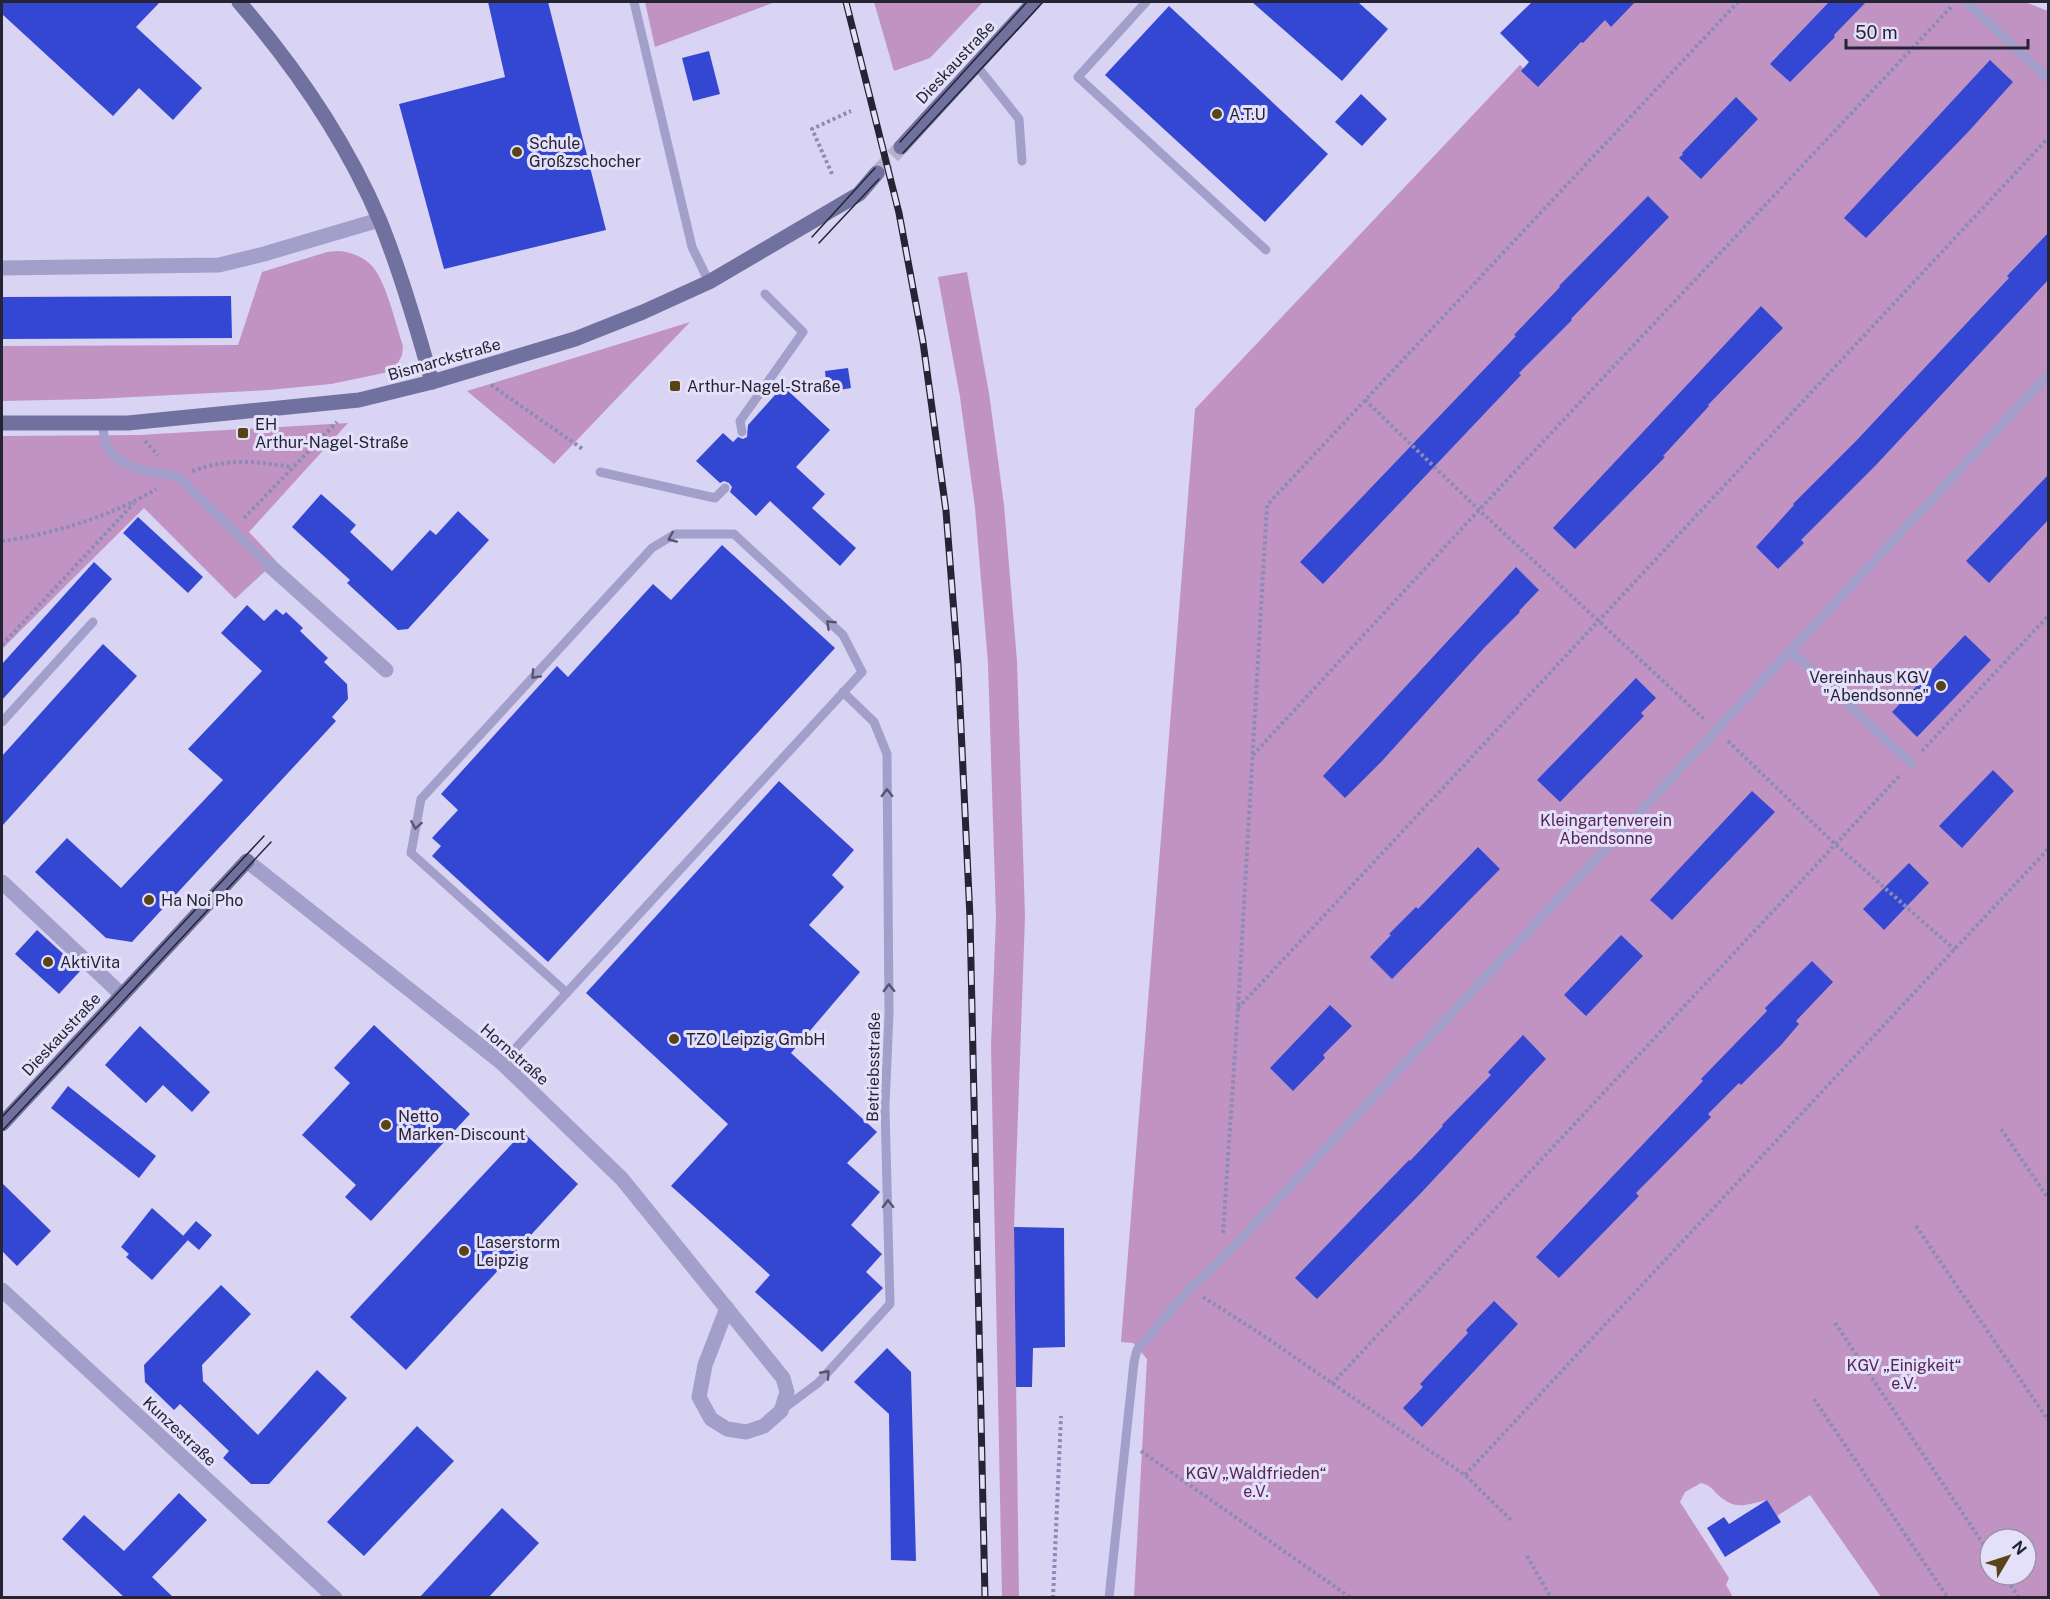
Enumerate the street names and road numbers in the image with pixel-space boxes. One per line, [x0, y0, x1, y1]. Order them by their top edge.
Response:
street label: Dieskaustraße [912, 17, 999, 108]
street label: Bismarckstraße [386, 334, 503, 385]
street label: Dieskaustraße [18, 989, 105, 1080]
street label: Betriebsstraße [863, 1012, 884, 1122]
street label: Hornstraße [477, 1020, 553, 1089]
street label: Kunzestraße [139, 1393, 220, 1470]

